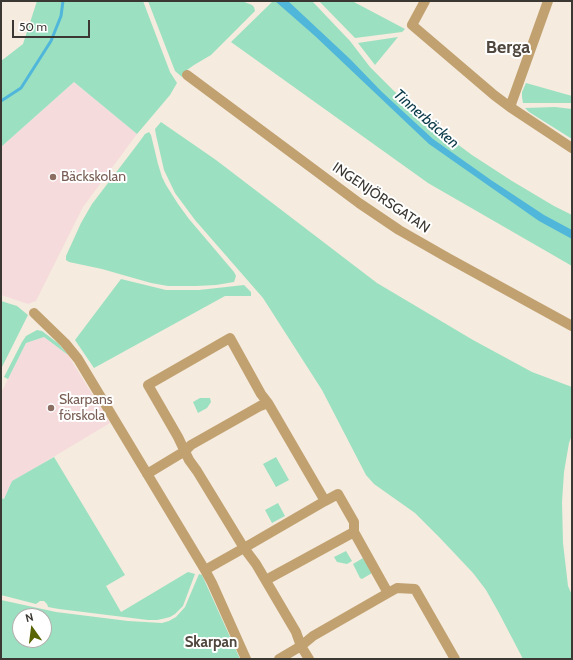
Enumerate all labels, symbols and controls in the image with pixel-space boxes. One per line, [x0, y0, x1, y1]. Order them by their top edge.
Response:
scale bar [14, 12, 92, 38]
text: 50 m [19, 19, 47, 34]
district label: Berga [486, 37, 530, 59]
water label: Tinnerbäcken [390, 86, 462, 152]
street label: INGENJÖRSGATAN [329, 159, 433, 237]
place label: Bäckskolan [61, 169, 126, 185]
marker: Bäckskolan [48, 172, 58, 182]
place label: Skarpans förskola [59, 392, 113, 424]
marker: Skarpans förskola [46, 403, 56, 413]
north arrow [12, 608, 52, 648]
text: N [24, 610, 35, 625]
district label: Skarpan [185, 634, 237, 652]

